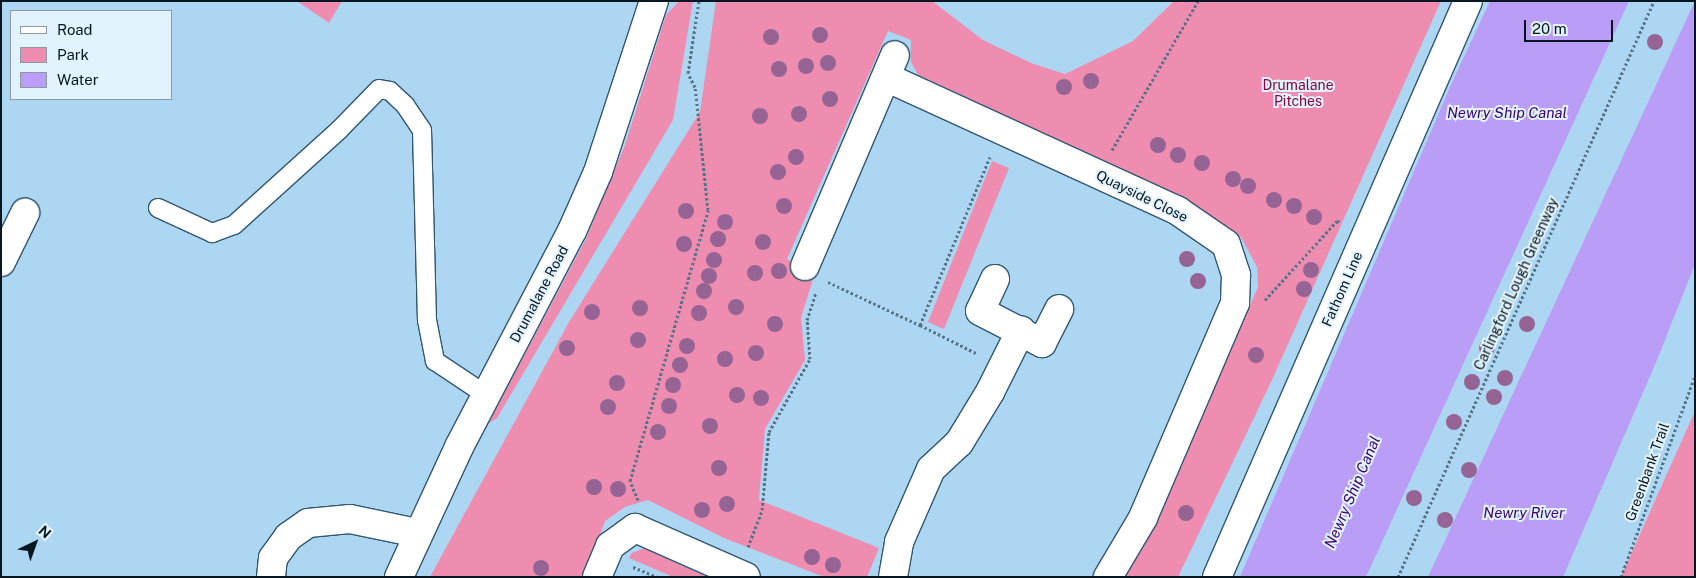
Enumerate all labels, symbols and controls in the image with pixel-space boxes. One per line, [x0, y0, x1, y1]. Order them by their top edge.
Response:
legend [10, 10, 172, 100]
scale bar [1526, 10, 1615, 42]
text: 20 m [1532, 20, 1567, 37]
text: Road [57, 21, 93, 38]
text: Park [57, 46, 89, 63]
text: Water [57, 71, 99, 88]
park label: Drumalane Pitches [1262, 77, 1334, 110]
water label: Newry Ship Canal [1447, 104, 1567, 122]
street label: Quayside Close [1093, 167, 1191, 225]
street label: Carlingford Lough Greenway [1470, 195, 1562, 373]
street label: Drumalane Road [506, 243, 572, 345]
street label: Fathom Line [1318, 249, 1366, 329]
street label: Greenbank Trail [1621, 420, 1673, 524]
water label: Newry Ship Canal [1320, 433, 1384, 551]
water label: Newry River [1483, 504, 1565, 522]
north arrow [10, 518, 60, 568]
text: N [36, 522, 54, 541]

